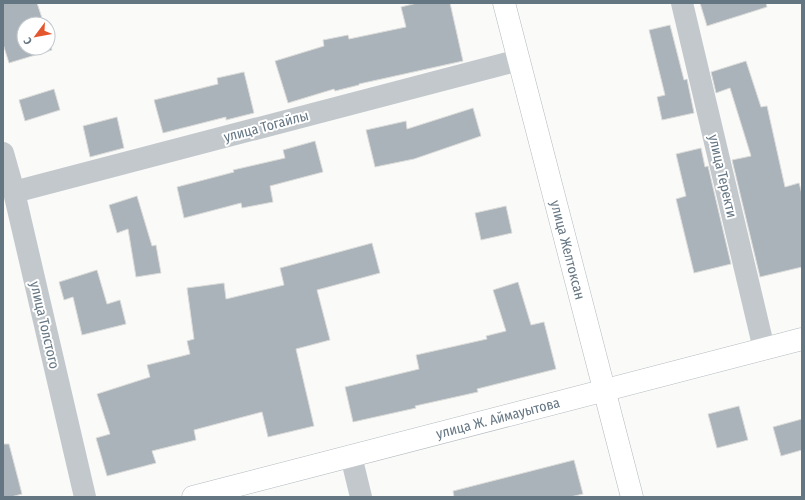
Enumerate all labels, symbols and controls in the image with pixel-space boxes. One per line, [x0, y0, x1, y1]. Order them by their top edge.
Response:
north arrow [16, 16, 56, 56]
text: С [21, 35, 35, 47]
street label: улица Тогайлы [222, 107, 310, 146]
street label: улица Теректи [705, 133, 740, 219]
street label: улица Желтоксан [546, 198, 588, 301]
street label: улица Толстого [26, 280, 63, 371]
street label: улица Ж. Аймауытова [434, 394, 562, 443]

